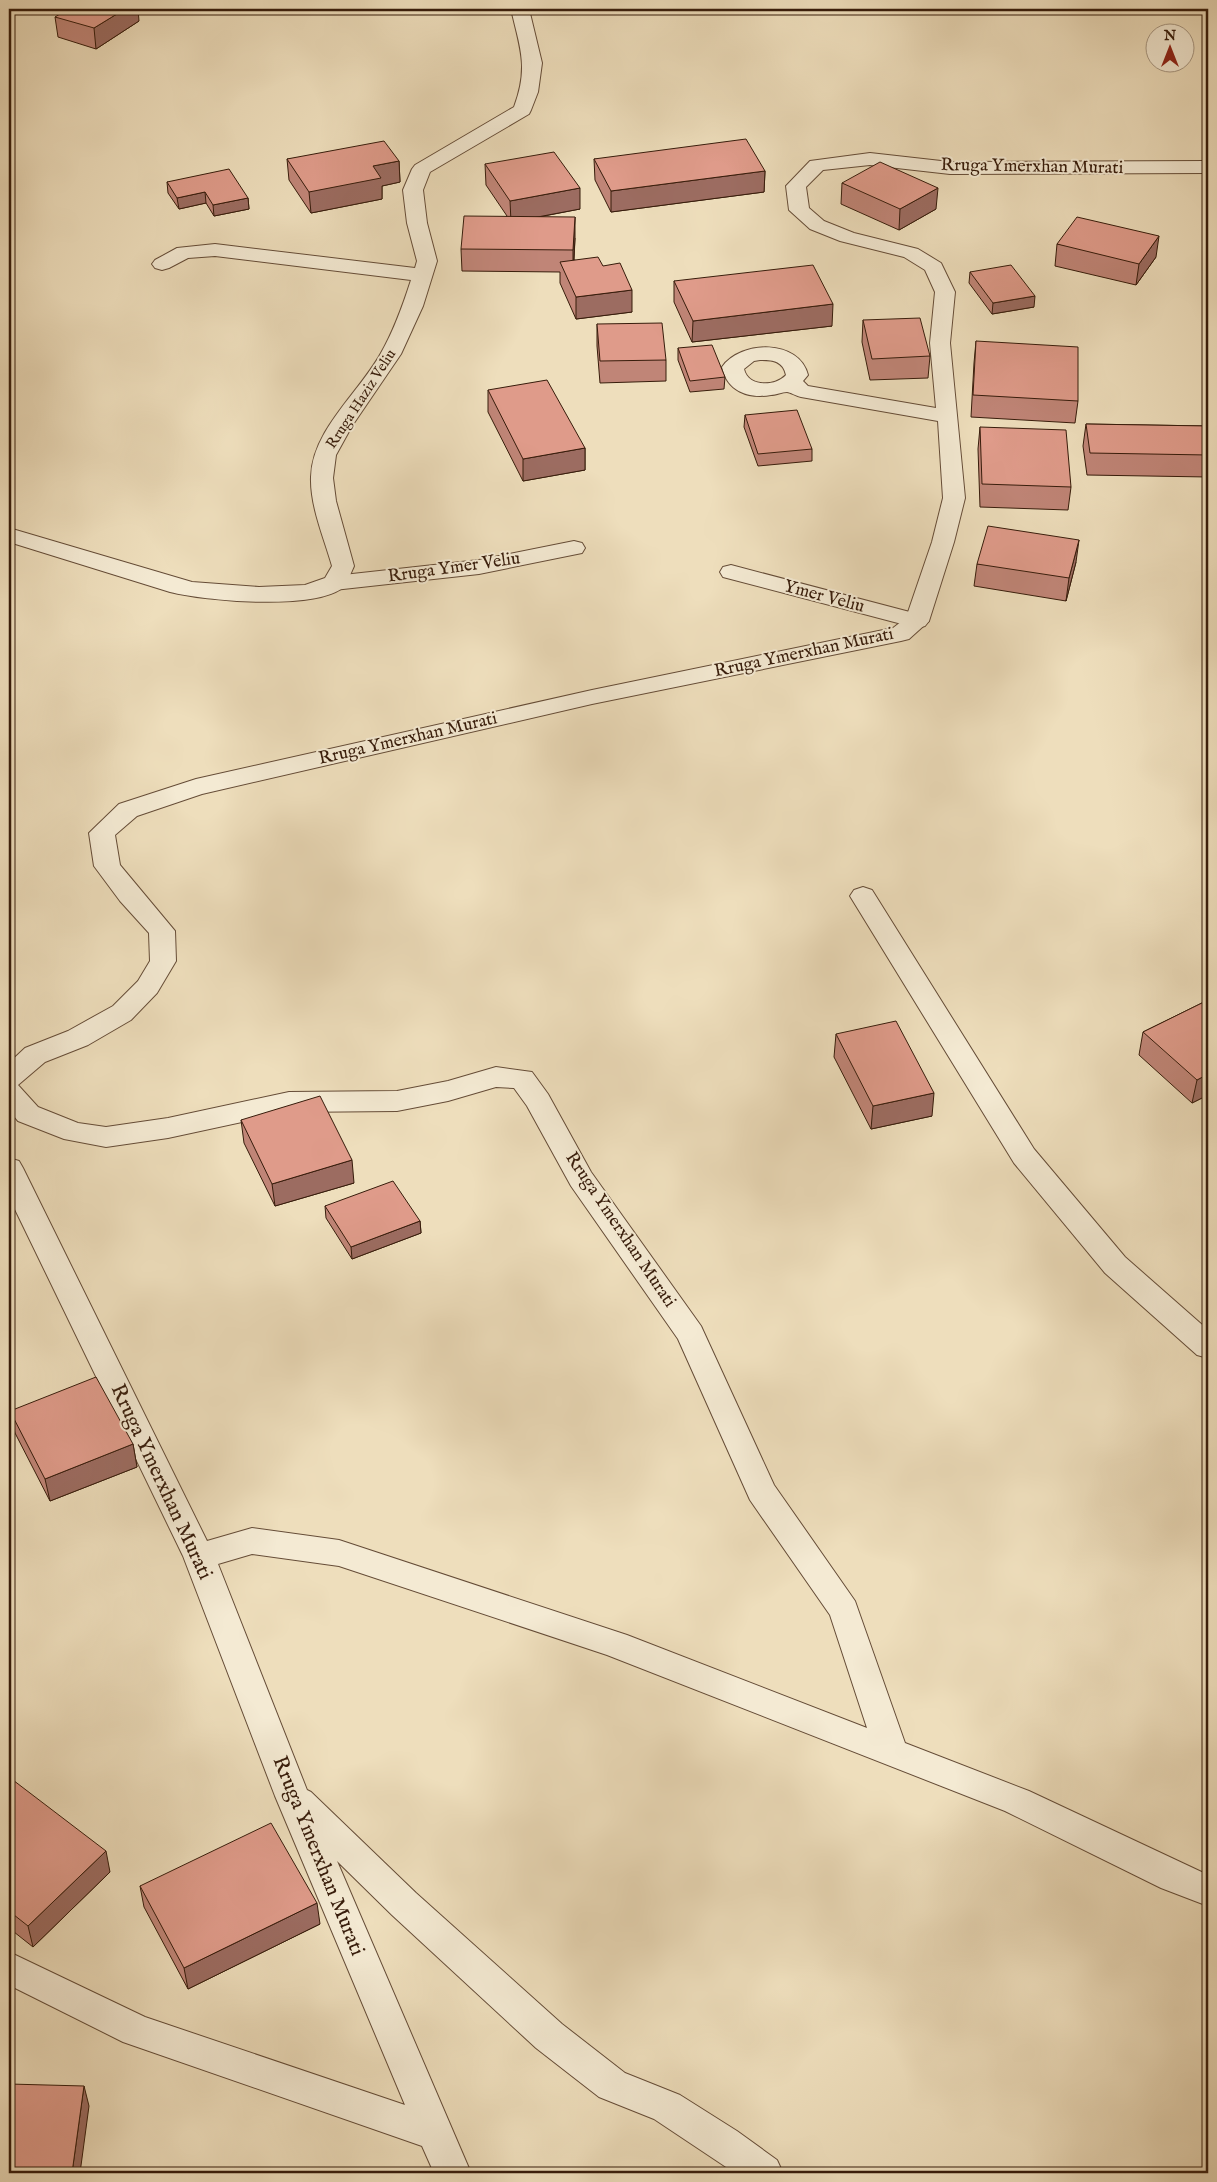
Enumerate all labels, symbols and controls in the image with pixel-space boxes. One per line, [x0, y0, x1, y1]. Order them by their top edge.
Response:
north arrow [1144, 22, 1194, 72]
text: N [1163, 27, 1176, 45]
street label: Rruga Ymerxhan Murati [940, 154, 1124, 180]
street label: Rruga Haziz Veliu [322, 346, 400, 452]
street label: Rruga Ymer Veliu [386, 547, 522, 589]
street label: Ymer Veliu [781, 575, 867, 619]
street label: Rruga Ymerxhan Murati [712, 623, 896, 683]
street label: Rruga Ymerxhan Murati [316, 707, 500, 771]
street label: Rruga Ymerxhan Murati [559, 1148, 681, 1312]
street label: Rruga Ymerxhan Murati [104, 1380, 218, 1584]
street label: Rruga Ymerxhan Murati [266, 1752, 370, 1960]

